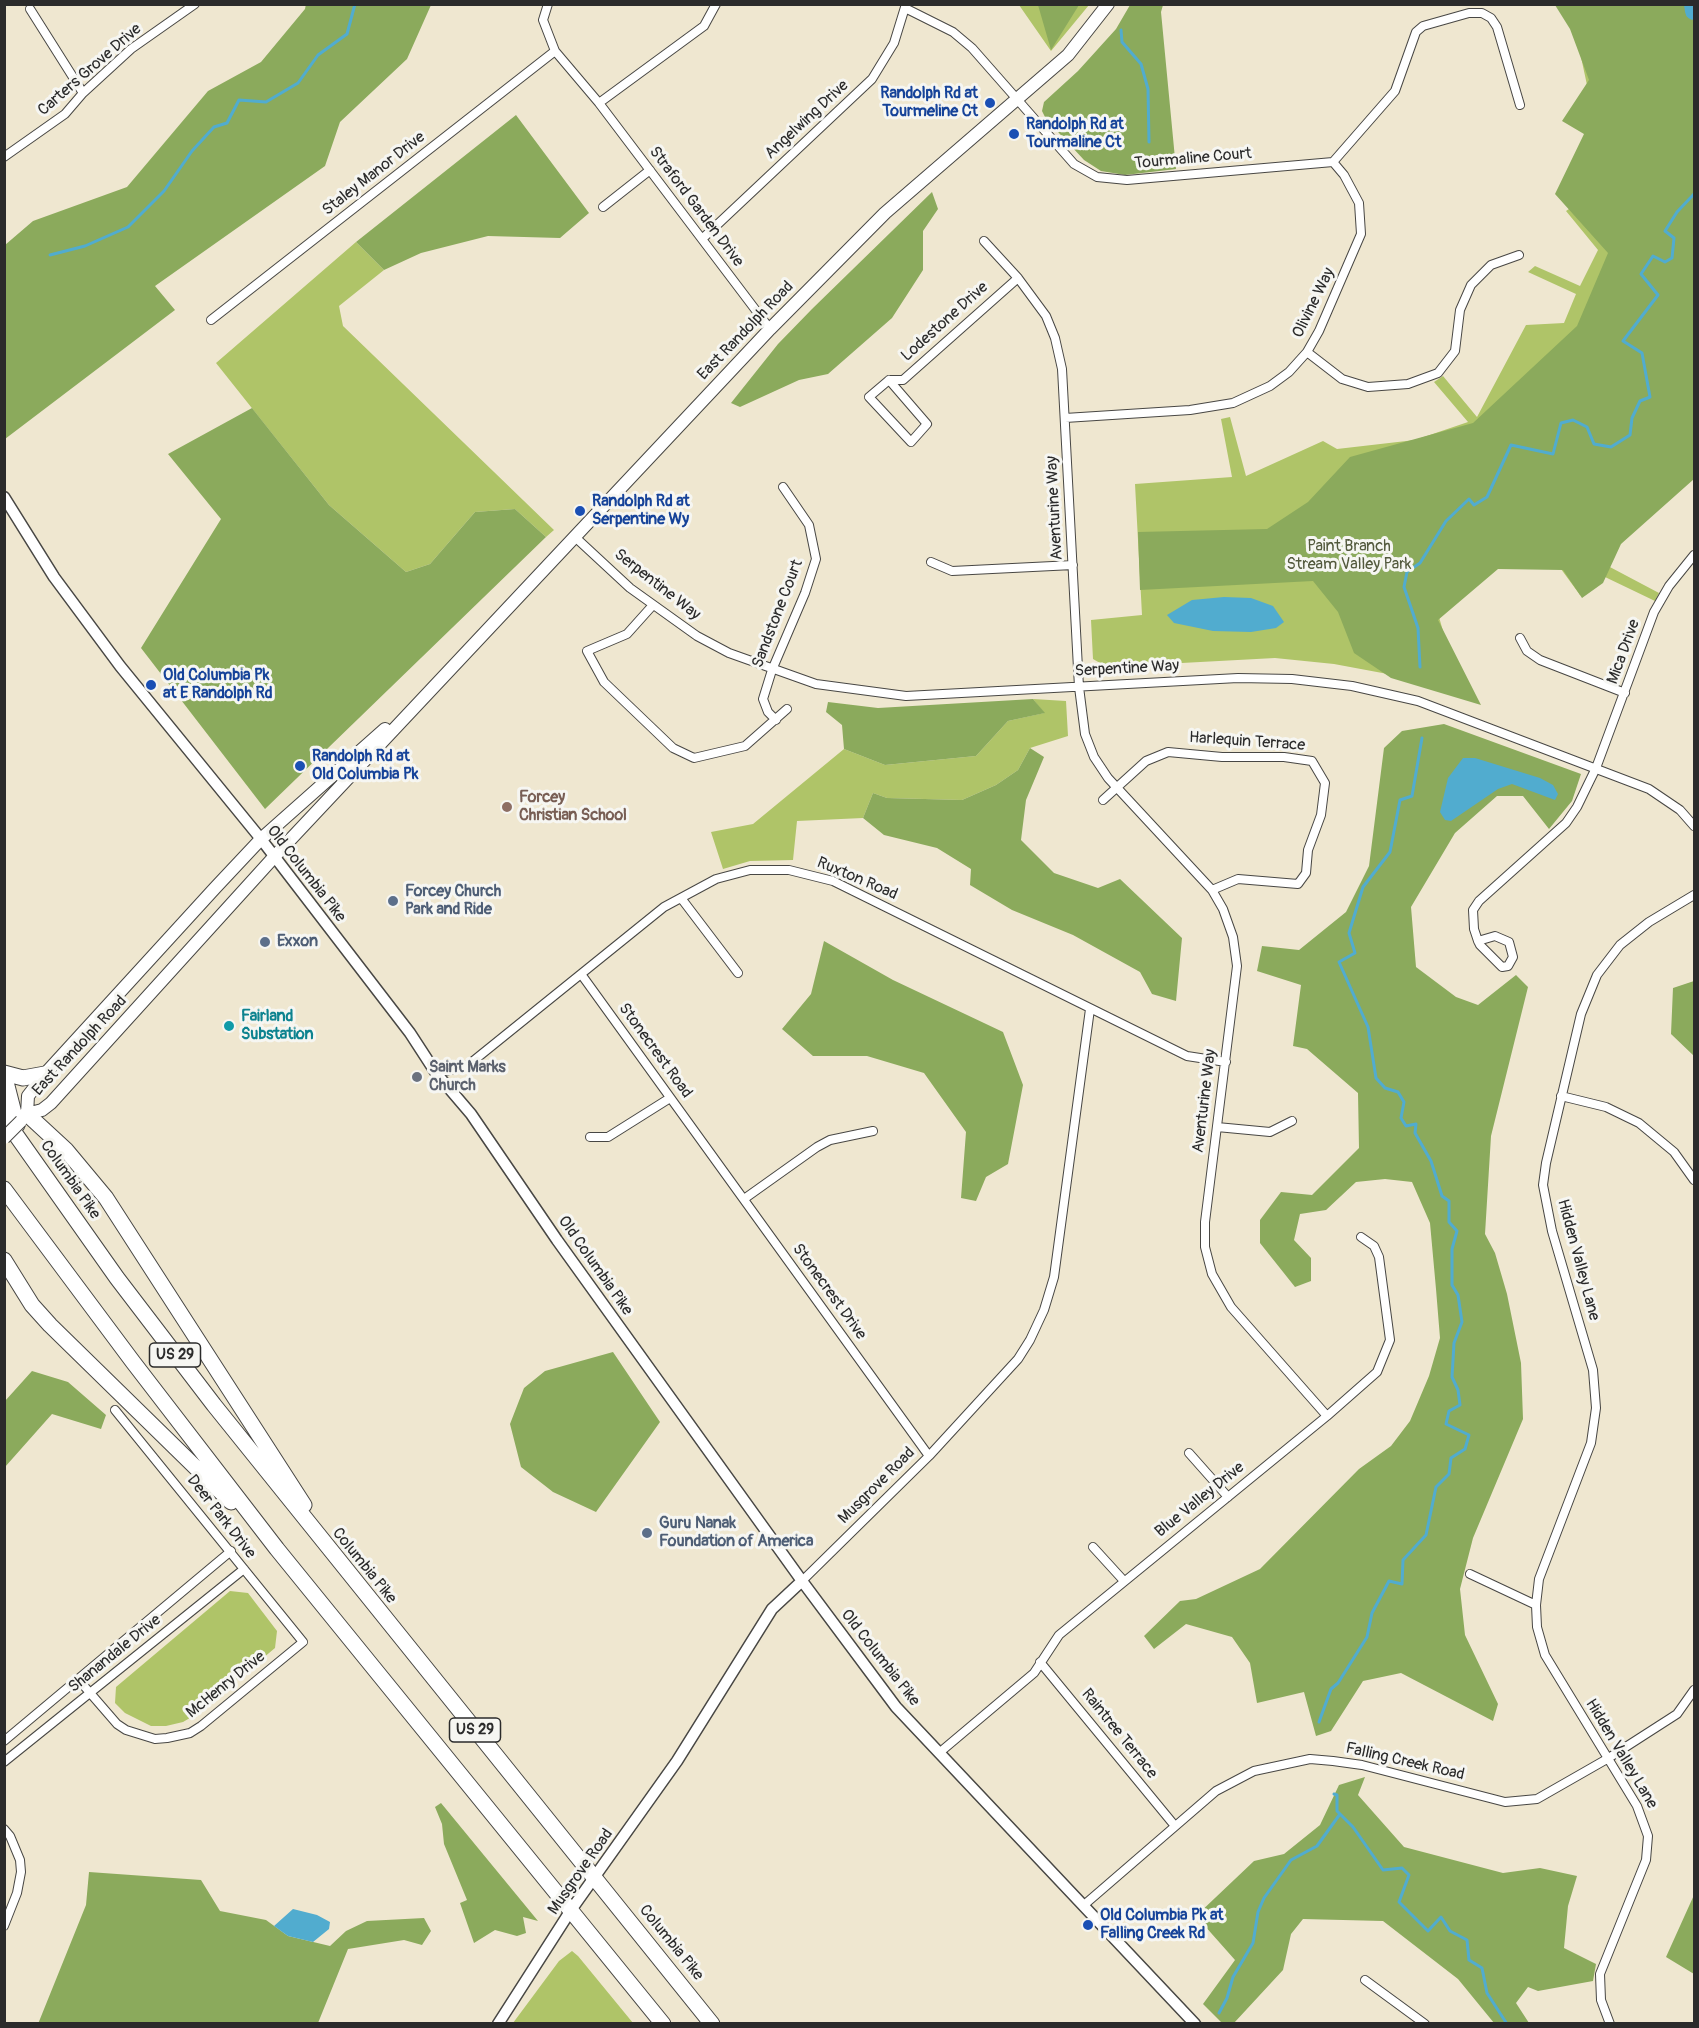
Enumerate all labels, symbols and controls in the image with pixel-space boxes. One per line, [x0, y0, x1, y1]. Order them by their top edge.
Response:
street label: Carters Grove Drive [34, 20, 146, 120]
street label: Angelwing Drive [761, 76, 853, 164]
place label: Randolph Rd at Tourmeline Ct [880, 84, 978, 122]
marker: Randolph Rd at Tourmeline Ct [983, 96, 997, 110]
place label: Randolph Rd at Tourmaline Ct [1026, 115, 1124, 153]
marker: Randolph Rd at Tourmaline Ct [1007, 127, 1021, 141]
street label: Staley Manor Drive [319, 128, 429, 220]
street label: Straford Garden Drive [645, 143, 747, 271]
street label: Tourmaline Court [1134, 144, 1252, 174]
street label: Olivine Way [1289, 265, 1339, 341]
street label: East Randolph Road [694, 278, 798, 384]
street label: Lodestone Drive [898, 278, 992, 366]
street label: Aventurine Way [1043, 455, 1067, 561]
place label: Randolph Rd at Serpentine Wy [592, 492, 690, 530]
marker: Randolph Rd at Serpentine Wy [573, 504, 587, 518]
park label: Paint Branch Stream Valley Park [1286, 537, 1412, 575]
street label: Serpentine Way [610, 545, 704, 625]
street label: Sandstone Court [749, 557, 807, 671]
street label: Mica Drive [1603, 617, 1645, 687]
street label: Serpentine Way [1074, 657, 1180, 681]
place label: Old Columbia Pk at E Randolph Rd [163, 666, 273, 704]
marker: Old Columbia Pk at E Randolph Rd [144, 678, 158, 692]
street label: Harlequin Terrace [1188, 728, 1306, 756]
place label: Randolph Rd at Old Columbia Pk [312, 747, 418, 785]
marker: Randolph Rd at Old Columbia Pk [293, 759, 307, 773]
place label: Forcey Christian School [519, 788, 627, 826]
marker: Forcey Christian School [500, 800, 514, 814]
street label: Old Columbia Pike [262, 822, 350, 926]
street label: Ruxton Road [814, 853, 900, 905]
place label: Forcey Church Park and Ride [405, 882, 501, 920]
marker: Forcey Church Park and Ride [386, 894, 400, 908]
place label: Exxon [277, 932, 318, 952]
marker: Exxon [258, 935, 272, 949]
street label: East Randolph Road [29, 992, 131, 1100]
street label: Stonecrest Road [614, 1000, 696, 1102]
place label: Fairland Substation [241, 1007, 314, 1045]
marker: Fairland Substation [222, 1019, 236, 1033]
street label: Aventurine Way [1189, 1048, 1221, 1154]
place label: Saint Marks Church [429, 1058, 506, 1096]
marker: Saint Marks Church [410, 1070, 424, 1084]
street label: Columbia Pike [36, 1137, 104, 1223]
street label: Hidden Valley Lane [1553, 1197, 1603, 1323]
street label: Old Columbia Pike [554, 1212, 636, 1320]
street label: Stonecrest Drive [788, 1240, 870, 1344]
road number: US 29 [150, 1343, 201, 1367]
street label: Musgrove Road [835, 1444, 919, 1528]
street label: Blue Valley Drive [1152, 1458, 1248, 1542]
street label: Deer Park Drive [182, 1471, 260, 1563]
place label: Guru Nanak Foundation of America [659, 1514, 813, 1552]
street label: Columbia Pike [328, 1524, 400, 1608]
marker: Guru Nanak Foundation of America [640, 1526, 654, 1540]
street label: Old Columbia Pike [836, 1606, 924, 1710]
street label: Shanandale Drive [65, 1611, 165, 1697]
street label: McHenry Drive [183, 1647, 269, 1723]
street label: Raintree Terrace [1077, 1685, 1161, 1783]
street label: Hidden Valley Lane [1581, 1696, 1661, 1812]
road number: US 29 [450, 1718, 500, 1742]
street label: Falling Creek Road [1344, 1739, 1466, 1785]
street label: Musgrove Road [544, 1825, 618, 1919]
street label: Columbia Pike [635, 1901, 707, 1985]
place label: Old Columbia Pk at Falling Creek Rd [1100, 1906, 1223, 1944]
marker: Old Columbia Pk at Falling Creek Rd [1081, 1918, 1095, 1932]

